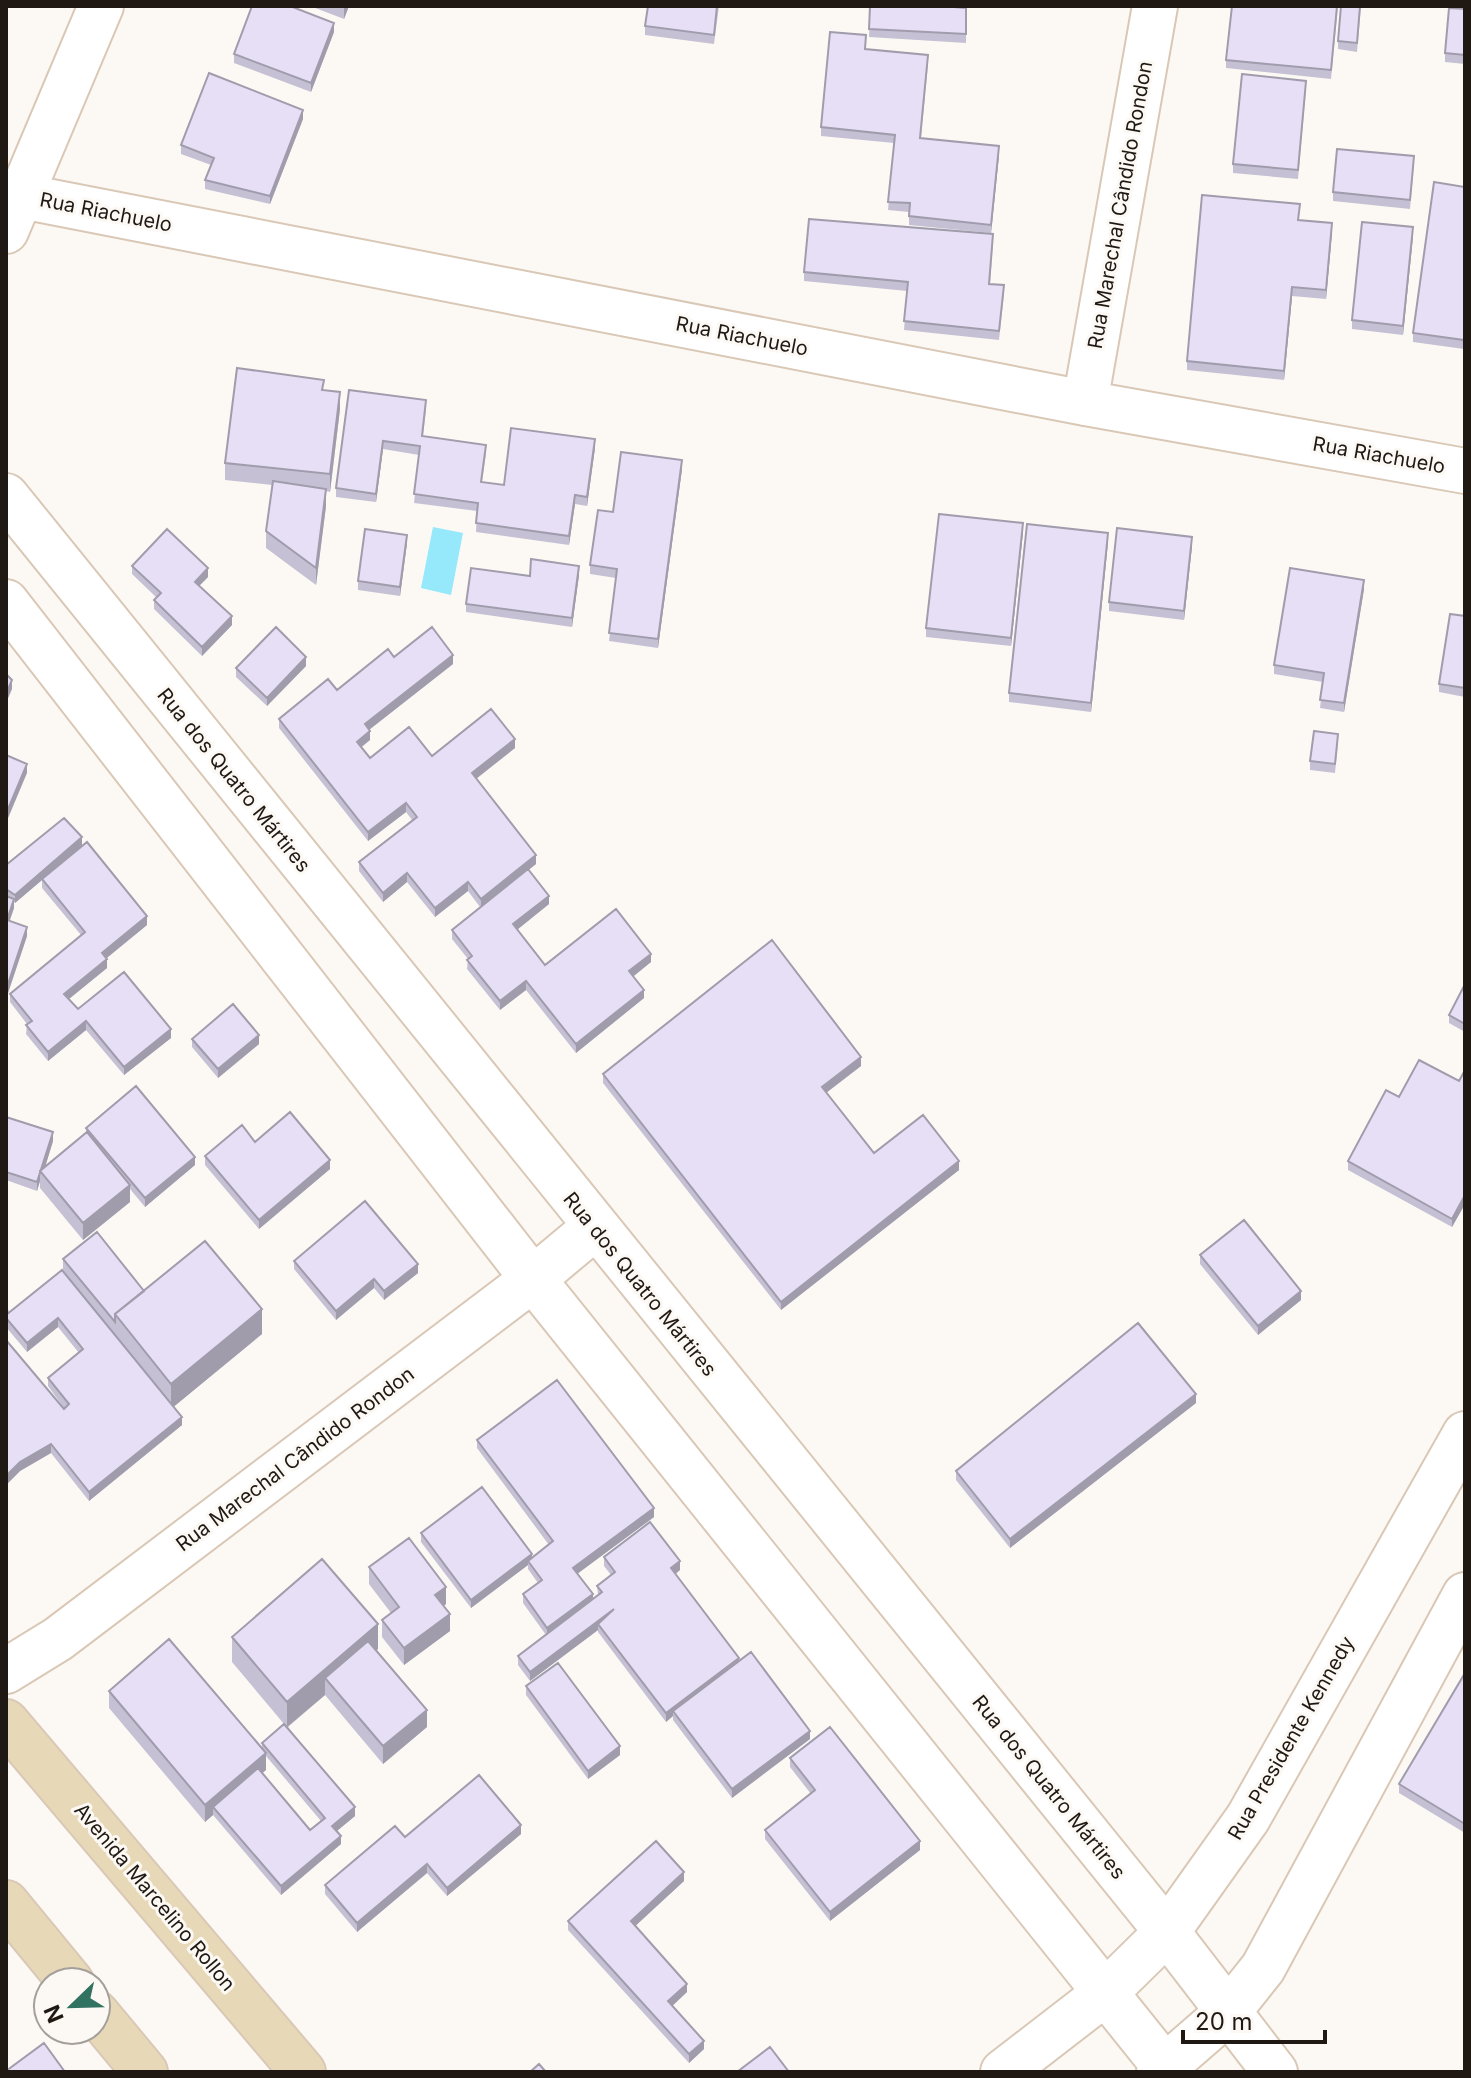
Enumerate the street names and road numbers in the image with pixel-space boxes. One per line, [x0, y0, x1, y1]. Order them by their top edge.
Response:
street label: Rua Marechal Cândido Rondon [1083, 59, 1157, 351]
street label: Rua Riachuelo [38, 187, 174, 237]
street label: Rua Riachuelo [674, 311, 810, 361]
street label: Rua Riachuelo [1311, 432, 1447, 478]
street label: Rua dos Quatro Mártires [152, 683, 316, 877]
street label: Rua dos Quatro Mártires [558, 1187, 722, 1381]
street label: Rua Marechal Cândido Rondon [171, 1362, 419, 1556]
street label: Rua Presidente Kennedy [1223, 1632, 1359, 1844]
street label: Rua dos Quatro Mártires [967, 1690, 1131, 1884]
street label: Avenida Marcelino Rollon [69, 1798, 241, 1996]

